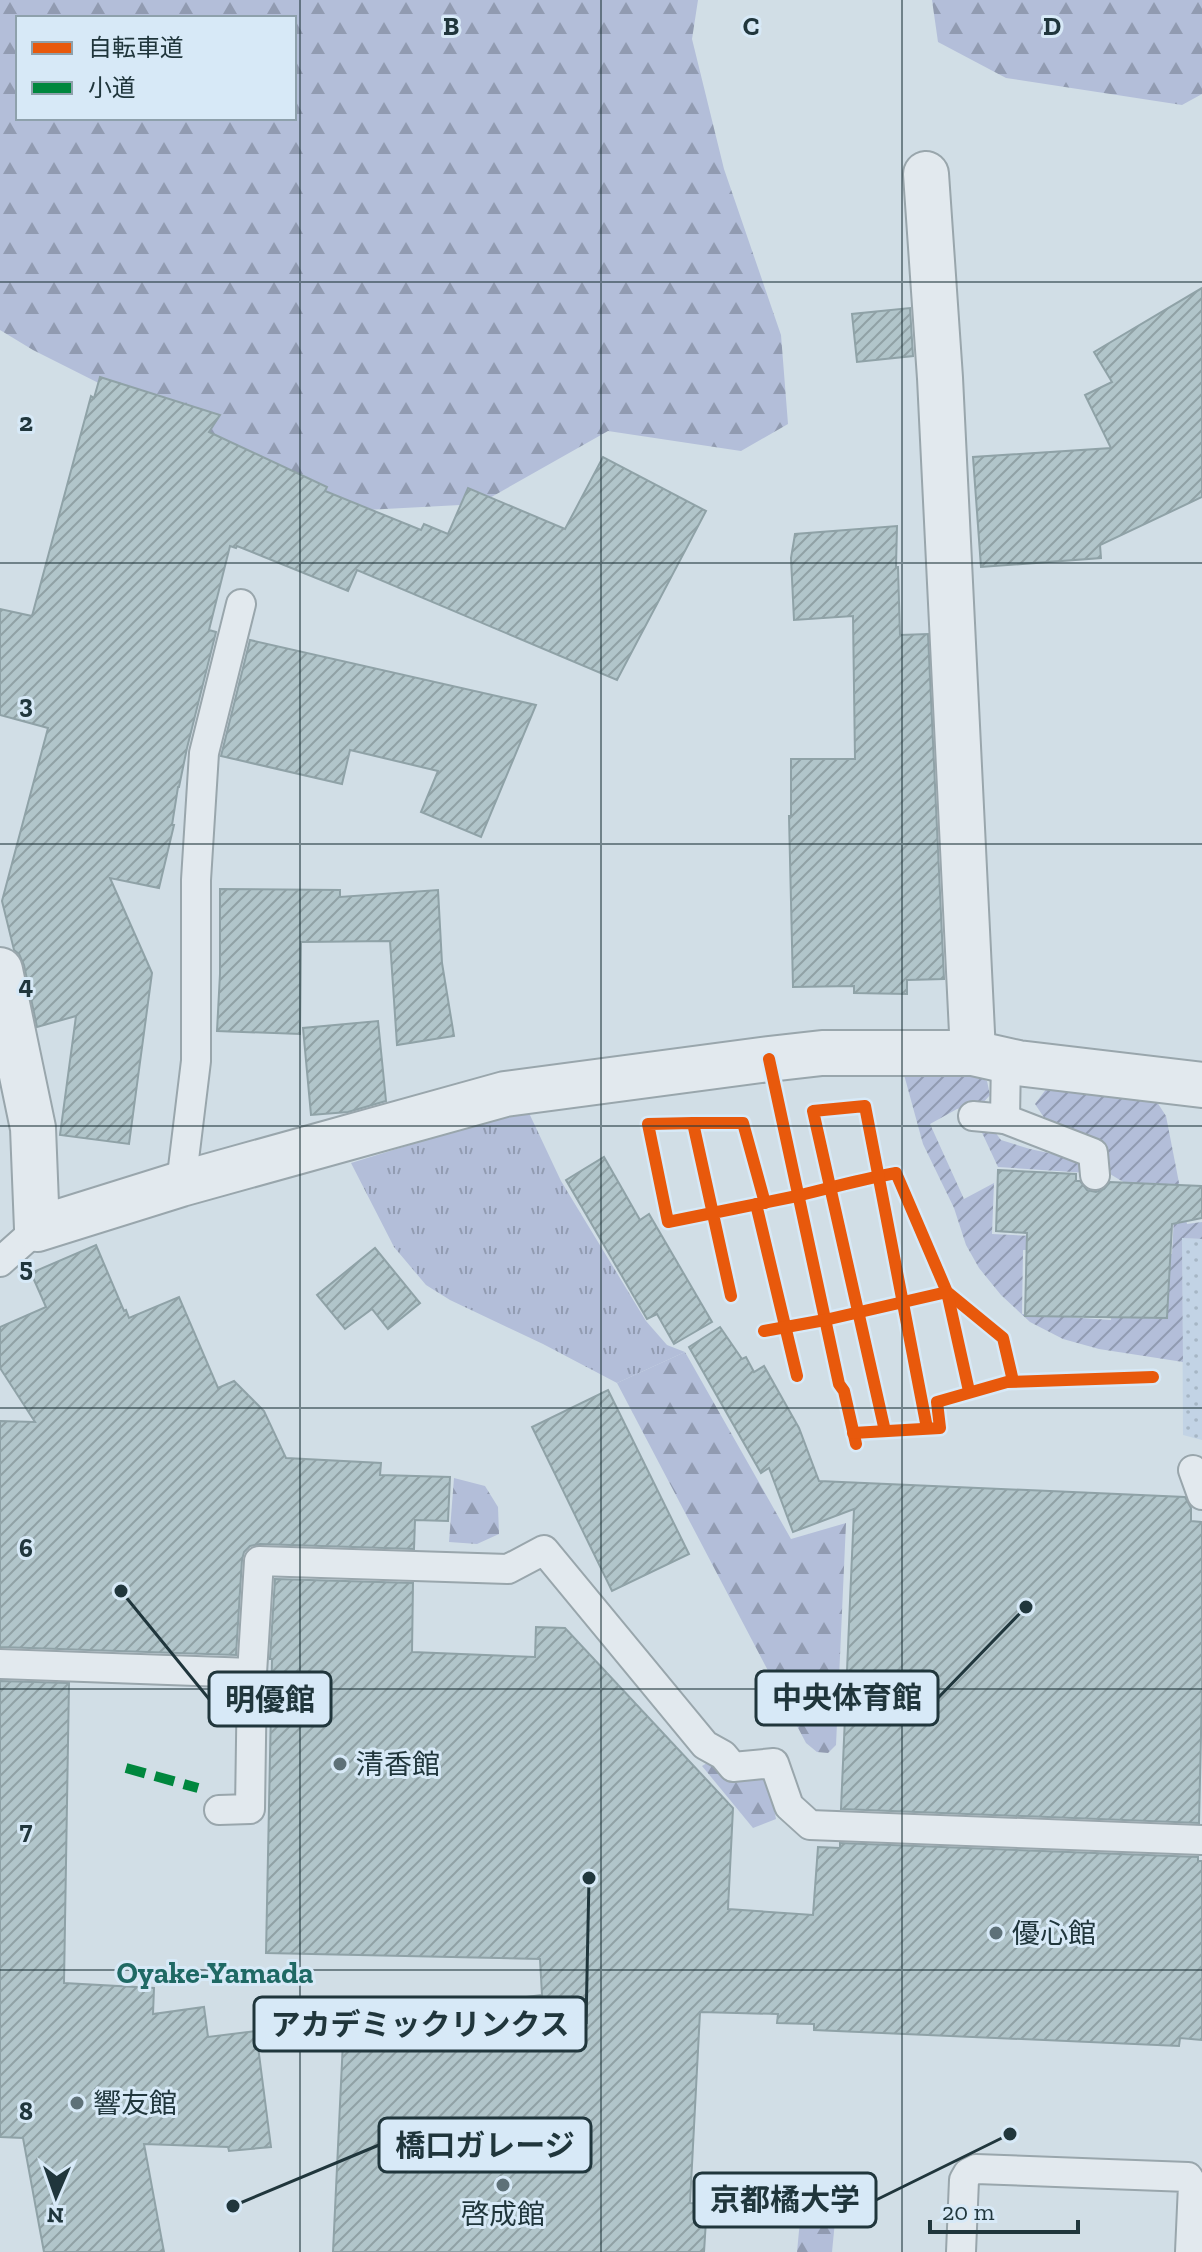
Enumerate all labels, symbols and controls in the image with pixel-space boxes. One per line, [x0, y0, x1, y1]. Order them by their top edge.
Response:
text: B [443, 10, 459, 42]
text: C [743, 10, 759, 42]
text: D [1043, 10, 1061, 42]
legend [16, 16, 296, 120]
text: 自転車道 [88, 33, 184, 62]
text: 小道 [88, 73, 136, 102]
text: 2 [19, 406, 33, 438]
text: 3 [19, 688, 33, 720]
text: 4 [19, 969, 34, 1001]
text: 5 [19, 1251, 33, 1283]
text: 6 [19, 1532, 33, 1564]
callout: 中央体育館 [756, 1671, 938, 1725]
callout: 明優館 [209, 1672, 331, 1726]
text: 中央体育館 [772, 1680, 922, 1716]
text: 明優館 [225, 1682, 315, 1718]
place label: 清香館 [356, 1748, 440, 1781]
marker: 清香館 [331, 1755, 349, 1773]
text: 7 [20, 1814, 33, 1846]
place label: 優心館 [1012, 1917, 1096, 1950]
marker: 優心館 [987, 1924, 1005, 1942]
district label: Oyake-Yamada [116, 1955, 314, 1991]
callout: アカデミックリンクス [254, 1997, 586, 2051]
text: アカデミックリンクス [270, 2007, 570, 2043]
place label: 響友館 [93, 2087, 177, 2120]
marker: 響友館 [68, 2094, 86, 2112]
text: 8 [19, 2095, 33, 2127]
callout: 橋口ガレージ [379, 2118, 591, 2172]
text: 橋口ガレージ [395, 2128, 575, 2164]
north arrow [16, 2156, 96, 2236]
callout: 京都橘大学 [694, 2173, 876, 2227]
marker: 啓成館 [494, 2176, 512, 2194]
text: 京都橘大学 [710, 2182, 860, 2218]
scale bar [930, 2184, 1078, 2234]
text: 20 m [942, 2197, 995, 2226]
place label: 啓成館 [461, 2198, 545, 2231]
text: N [46, 2202, 64, 2229]

